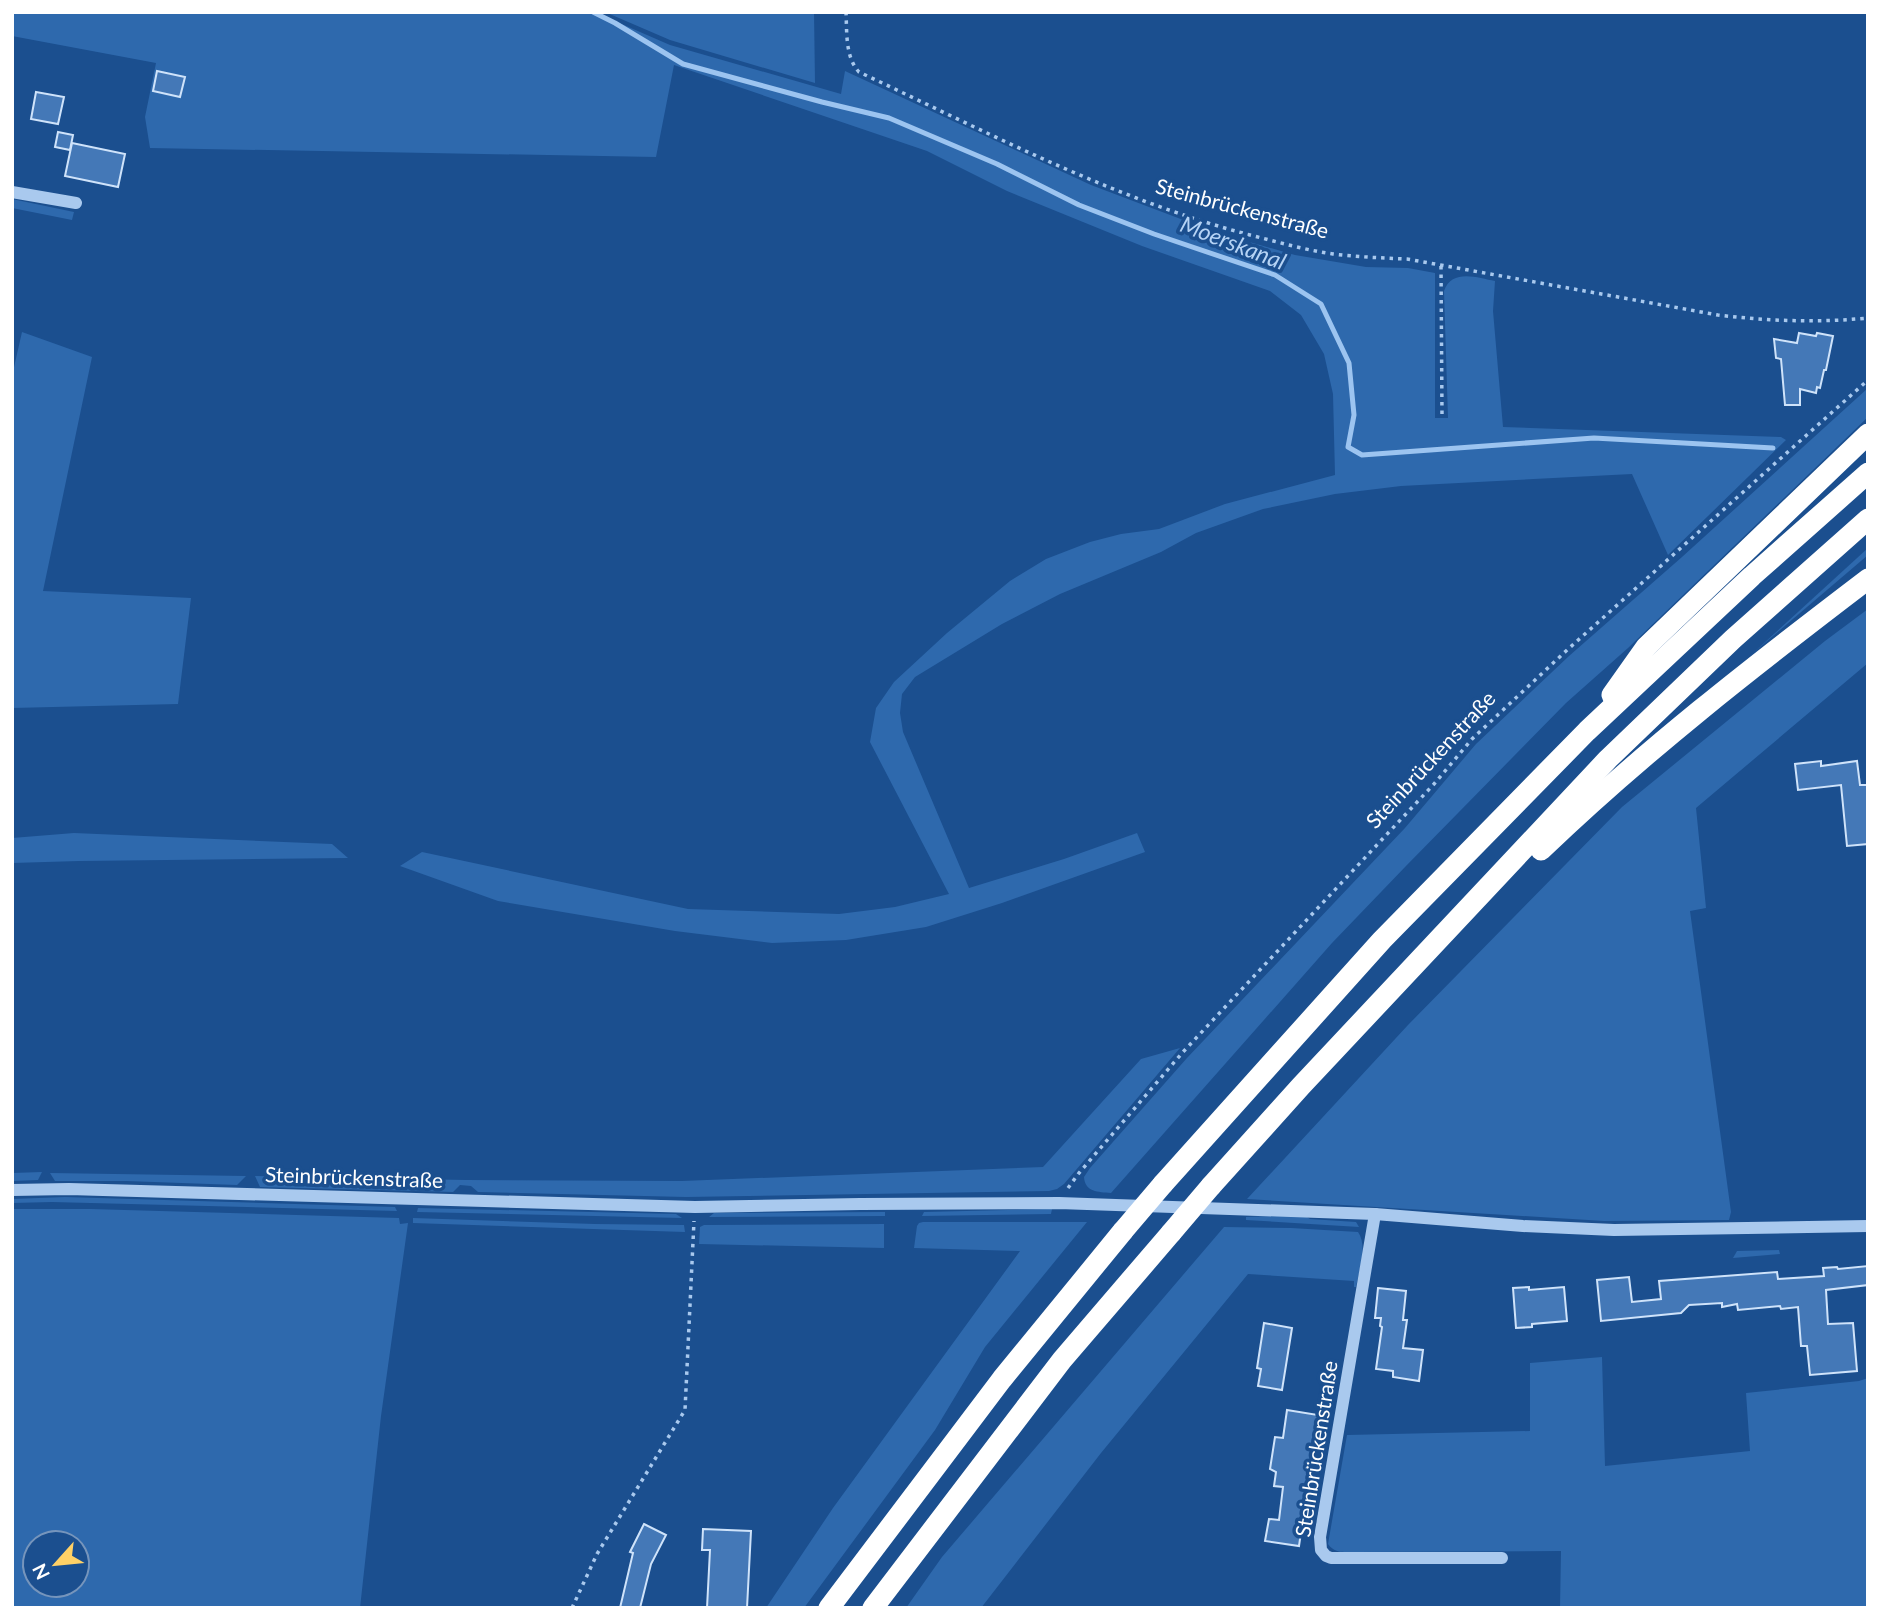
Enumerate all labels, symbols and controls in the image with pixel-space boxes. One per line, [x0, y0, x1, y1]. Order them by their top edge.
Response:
street label: Steinbrückenstraße [1153, 172, 1332, 243]
water label: Moerskanal [1177, 209, 1290, 275]
street label: Steinbrückenstraße [1360, 685, 1500, 833]
street label: Steinbrückenstraße [265, 1161, 443, 1192]
street label: Steinbrückenstraße [1289, 1359, 1342, 1539]
north arrow [21, 1529, 91, 1599]
text: N [27, 1560, 54, 1584]

